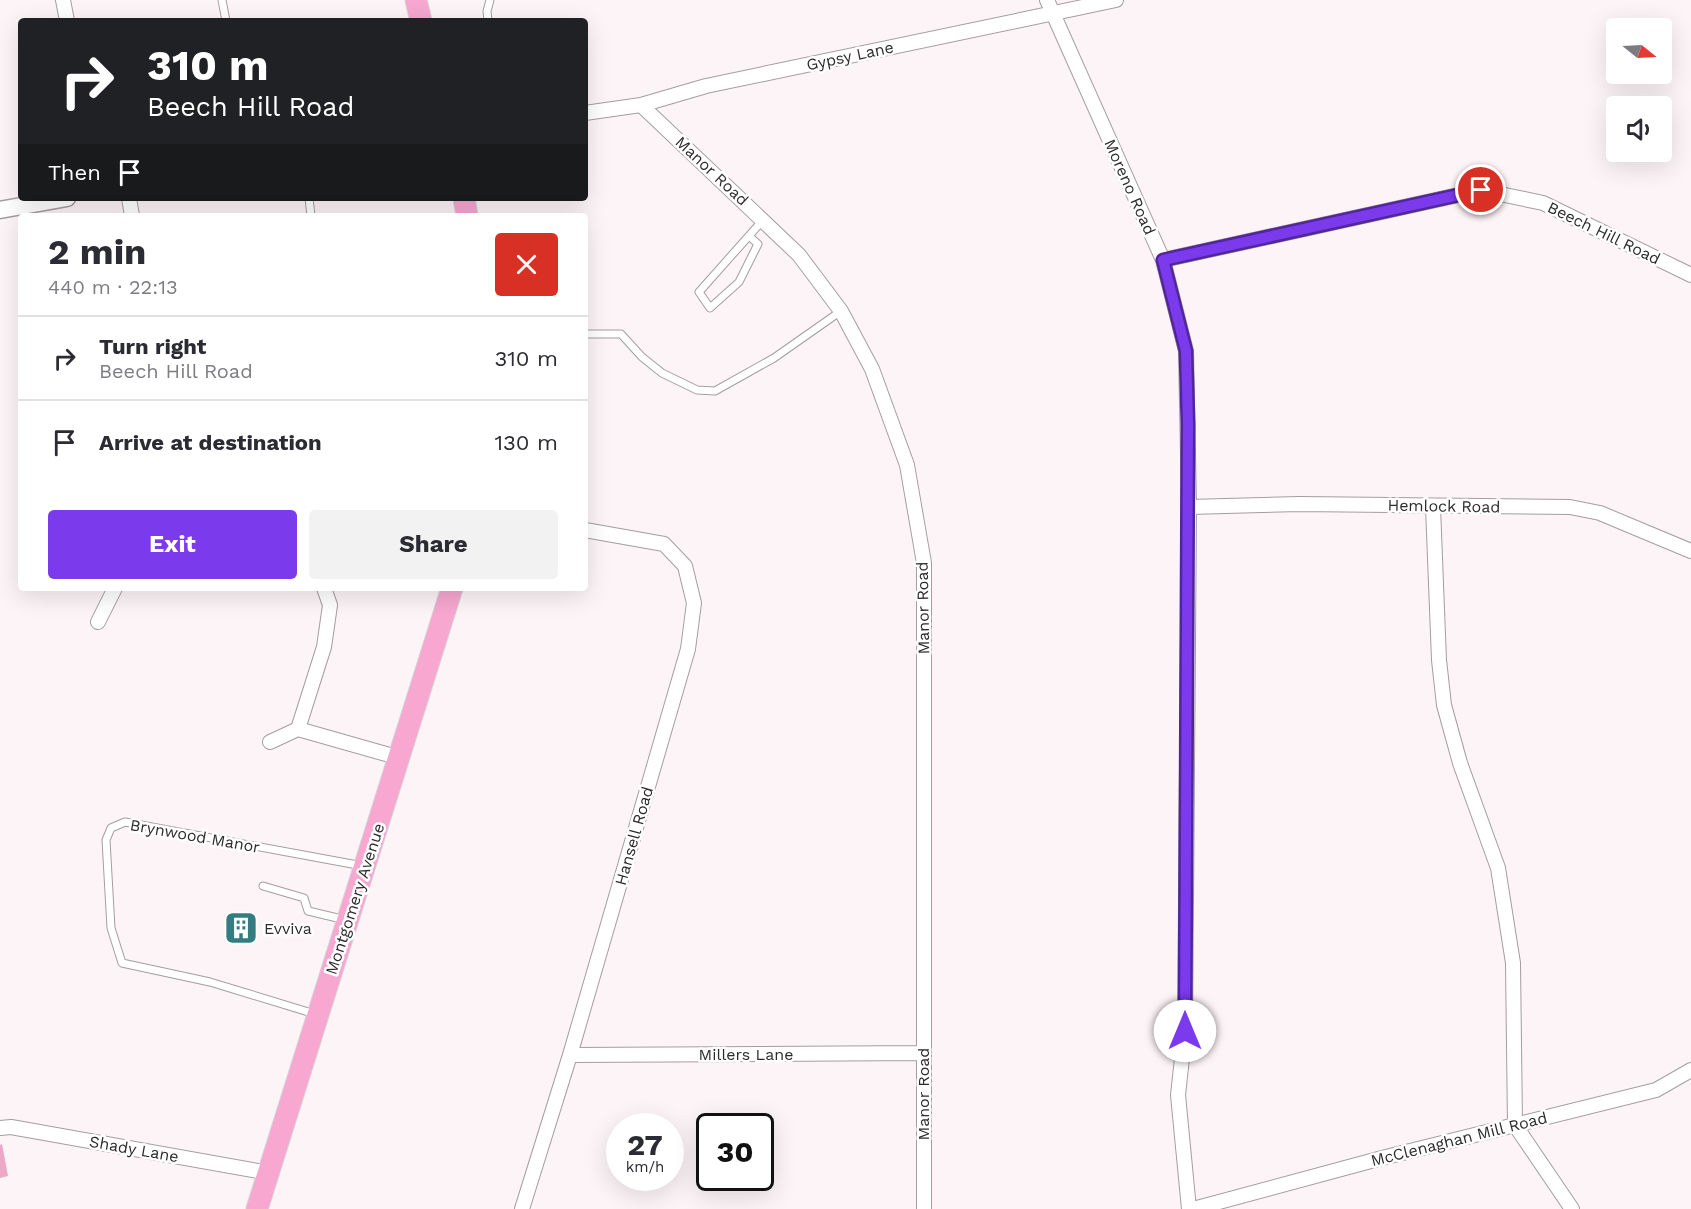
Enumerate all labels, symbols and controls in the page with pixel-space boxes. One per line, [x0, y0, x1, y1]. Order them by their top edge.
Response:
north arrow [1606, 18, 1672, 84]
map controls [1606, 18, 1672, 162]
street label: Gypsy Lane [805, 37, 895, 75]
text: 310 m [147, 41, 269, 90]
icon: right [48, 42, 126, 120]
text: Beech Hill Road [147, 91, 355, 123]
button: sound [1606, 96, 1672, 162]
street label: Manor Road [672, 132, 752, 210]
street label: Moreno Road [1100, 136, 1160, 238]
icon: arrive [113, 156, 146, 189]
text: Then [48, 160, 101, 185]
pin [1455, 164, 1506, 215]
icon: arrive [1464, 173, 1497, 206]
street label: Beech Hill Road [1545, 198, 1663, 268]
text: 2 min [48, 231, 146, 273]
button: close [495, 233, 558, 296]
text: 440 m · 22:13 [48, 275, 178, 299]
text: Turn right [99, 334, 206, 359]
icon: right [48, 342, 81, 375]
text: 310 m [494, 346, 558, 371]
text: Beech Hill Road [99, 359, 253, 383]
icon: arrive [48, 426, 81, 459]
text: Arrive at destination [99, 430, 322, 455]
text: 130 m [494, 430, 558, 455]
street label: Hemlock Road [1387, 496, 1501, 516]
button: Exit [48, 510, 297, 579]
button: Share [309, 510, 558, 579]
street label: Manor Road [913, 561, 933, 655]
street label: Hansell Road [611, 784, 657, 888]
street label: Brynwood Manor [129, 815, 262, 857]
street label: Montgomery Avenue [322, 821, 388, 977]
building icon: Evviva [223, 910, 259, 946]
place label: Evviva [264, 919, 312, 938]
position arrow [1153, 999, 1217, 1063]
street label: Millers Lane [699, 1045, 793, 1064]
street label: Manor Road [914, 1048, 933, 1140]
street label: McClenaghan Mill Road [1369, 1108, 1549, 1170]
speed limit sign: 30 [696, 1113, 774, 1191]
text: 27 [627, 1127, 663, 1162]
street label: Shady Lane [88, 1132, 180, 1166]
text: km/h [626, 1158, 664, 1176]

